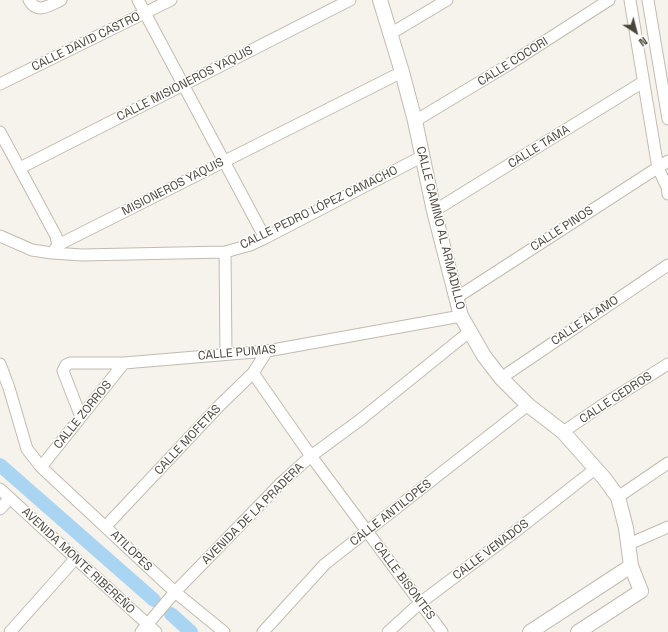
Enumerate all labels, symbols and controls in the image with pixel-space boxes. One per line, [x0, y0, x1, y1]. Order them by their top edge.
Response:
street label: CALLE DAVID CASTRO [29, 9, 143, 75]
north arrow [616, 12, 656, 52]
text: N [636, 34, 650, 50]
street label: CALLE COCORI [475, 35, 551, 89]
street label: CALLE MISIONEROS YAQUIS [115, 43, 255, 125]
street label: CALLE TAMA [506, 122, 572, 172]
street label: CALLE CAMINO AL ARMADILLO [413, 145, 467, 311]
street label: MISIONEROS YAQUIS [120, 155, 226, 219]
street label: CALLE PEDRO LÓPEZ CAMACHO [238, 163, 400, 253]
street label: CALLE PINOS [528, 203, 596, 255]
street label: CALLE ÁLAMO [549, 293, 621, 349]
street label: CALLE PUMAS [197, 342, 277, 364]
street label: CALLE CEDROS [577, 369, 655, 427]
street label: CALLE ZORROS [51, 378, 115, 452]
street label: CALLE MOFETAS [152, 402, 224, 478]
street label: AVENIDA DE LA PRADERA [199, 460, 307, 568]
street label: CALLE ANTILOPES [347, 477, 435, 549]
street label: AVENIDA MONTE RIBEREÑO [19, 505, 137, 617]
street label: CALLE VENADOS [450, 517, 532, 583]
street label: ATILOPES [107, 528, 155, 574]
street label: CALLE BISONTES [370, 539, 438, 623]

